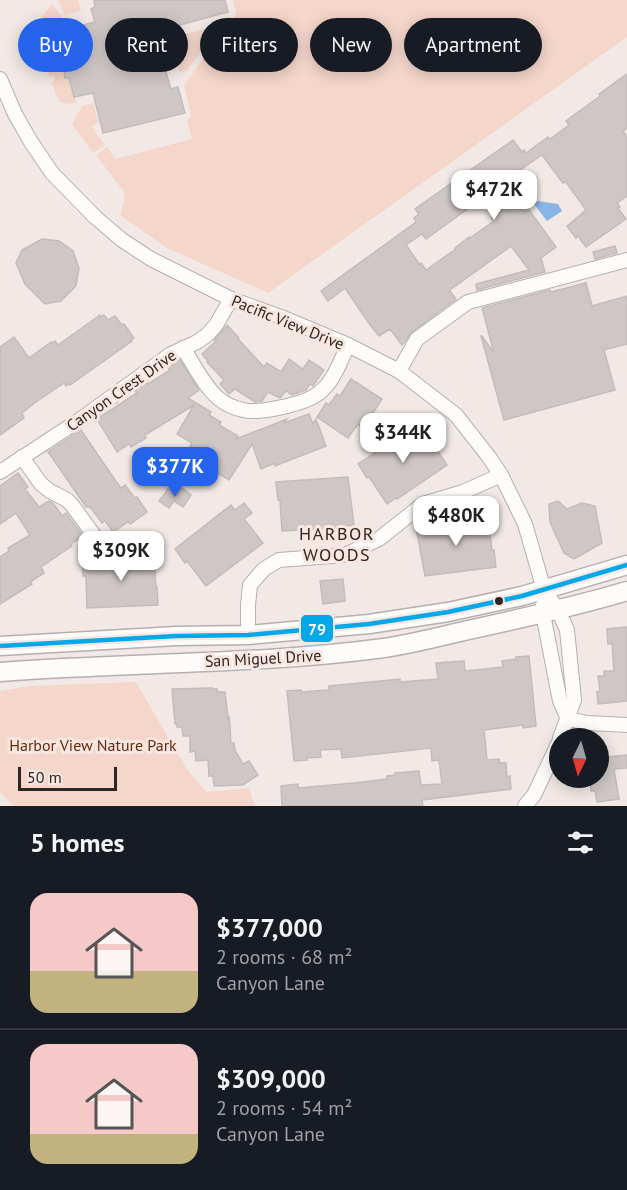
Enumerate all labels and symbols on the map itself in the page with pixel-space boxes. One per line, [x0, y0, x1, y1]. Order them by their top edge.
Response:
pin: $472K [452, 170, 536, 221]
street label: Pacific View Drive [229, 290, 347, 354]
street label: Canyon Crest Drive [62, 345, 180, 435]
pin: $344K [361, 413, 445, 464]
pin: $377K [133, 447, 217, 498]
pin: $480K [414, 496, 498, 547]
district label: HARBOR WOODS [299, 522, 375, 566]
pin: $309K [79, 531, 163, 582]
unlabelled marker [493, 595, 505, 607]
line badge: 79 [300, 614, 334, 643]
text: 79 [308, 619, 326, 639]
street label: San Miguel Drive [204, 645, 322, 671]
north arrow [549, 728, 609, 788]
park label: Harbor View Nature Park [9, 735, 177, 755]
scale bar [18, 764, 117, 792]

